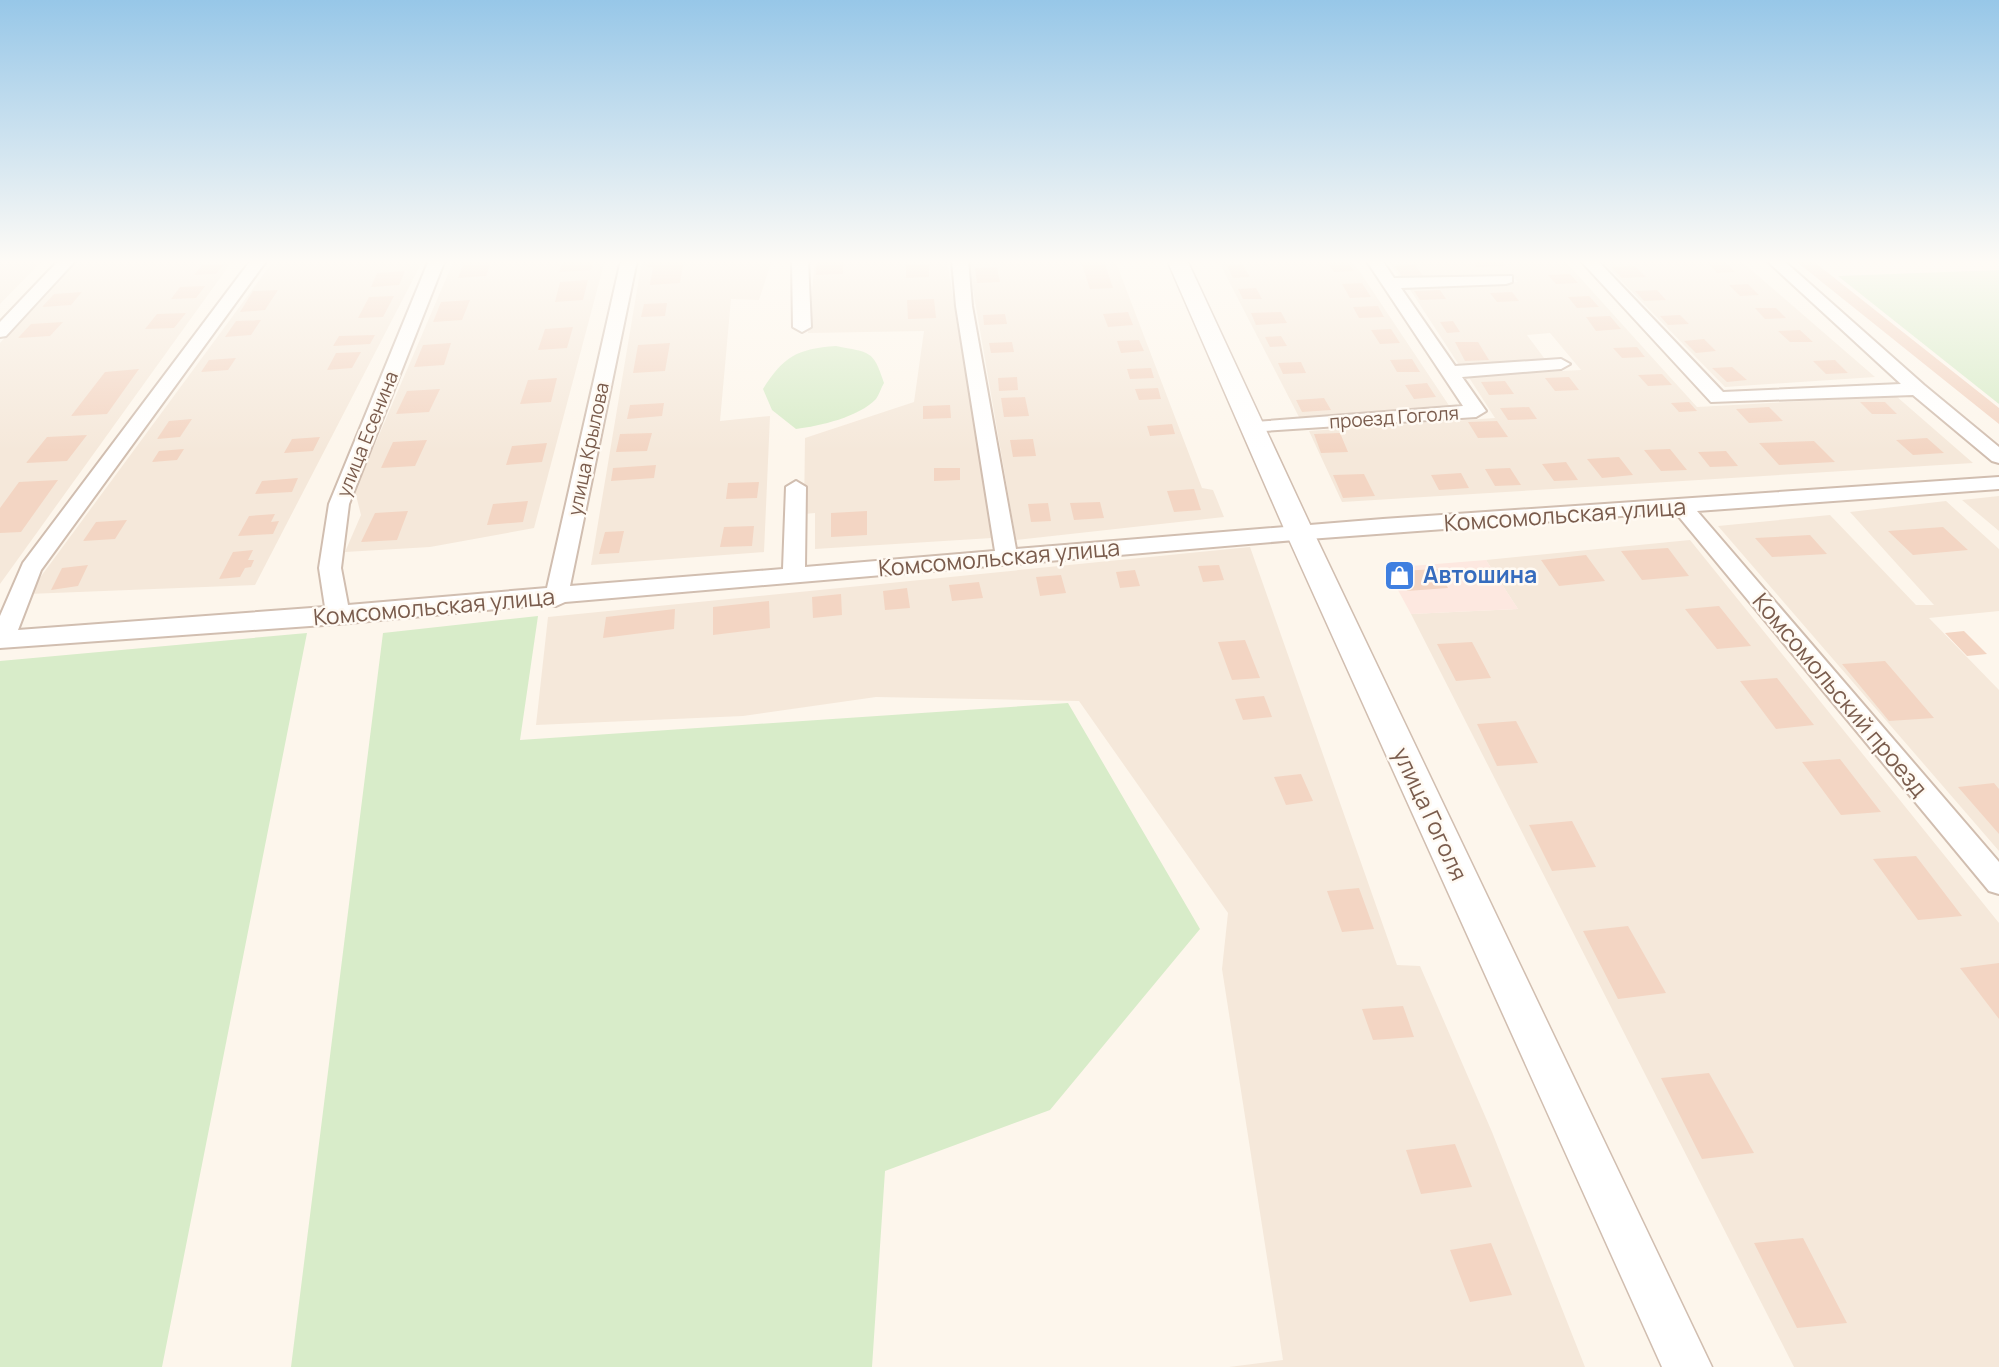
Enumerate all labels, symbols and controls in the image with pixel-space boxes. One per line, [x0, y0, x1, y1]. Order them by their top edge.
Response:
street label: улица Есенина [330, 367, 404, 501]
street label: улица Крылова [561, 380, 615, 518]
street label: проезд Гоголя [1328, 399, 1460, 435]
street label: Комсомольская улица [1443, 490, 1687, 538]
street label: Комсомольская улица [877, 530, 1121, 584]
shop icon: Автошина [1383, 558, 1417, 592]
place label: Автошина [1423, 558, 1537, 590]
street label: Комсомольская улица [312, 579, 556, 633]
street label: Комсомольский проезд [1746, 586, 1936, 803]
street label: улица Гоголя [1386, 742, 1476, 885]

